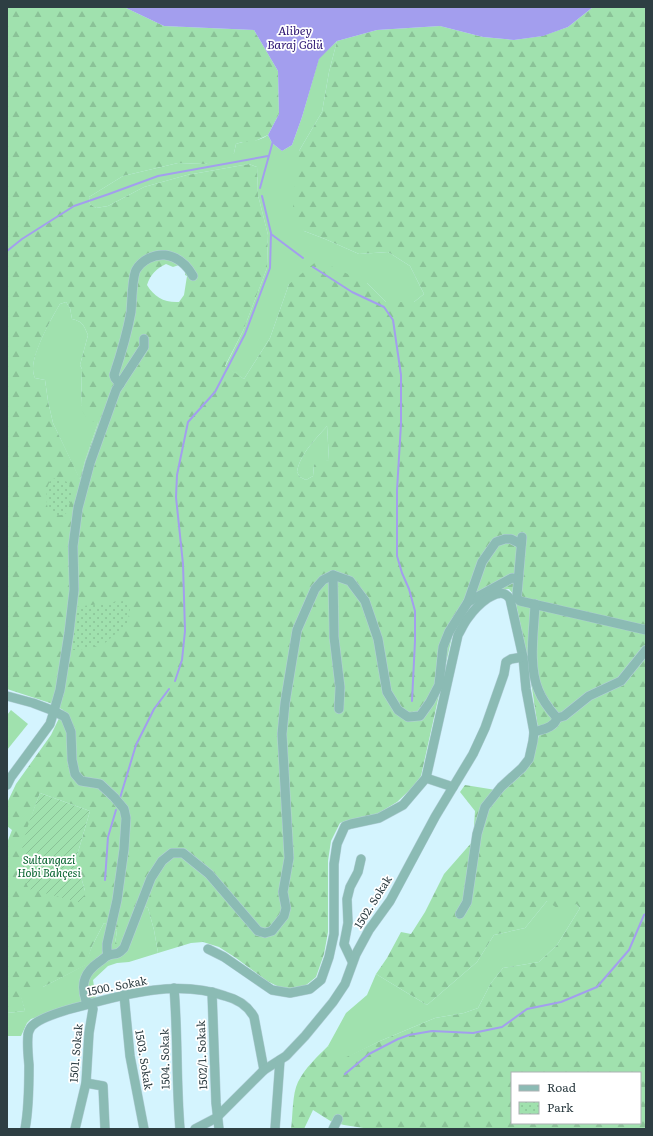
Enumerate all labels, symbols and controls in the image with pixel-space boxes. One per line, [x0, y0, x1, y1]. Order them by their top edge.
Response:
water label: Alibey Baraj Gölü [267, 21, 324, 53]
park label: Sultangazi Hobi Bahçesi [17, 851, 81, 880]
street label: 1502. Sokak [349, 872, 395, 931]
street label: 1500. Sokak [85, 971, 148, 999]
street label: 1502/1. Sokak [192, 1020, 210, 1090]
street label: 1501. Sokak [64, 1023, 86, 1083]
street label: 1504. Sokak [155, 1028, 173, 1089]
street label: 1503. Sokak [132, 1029, 158, 1091]
legend [511, 1072, 641, 1124]
text: Road [547, 1078, 577, 1096]
text: Park [547, 1098, 574, 1116]

